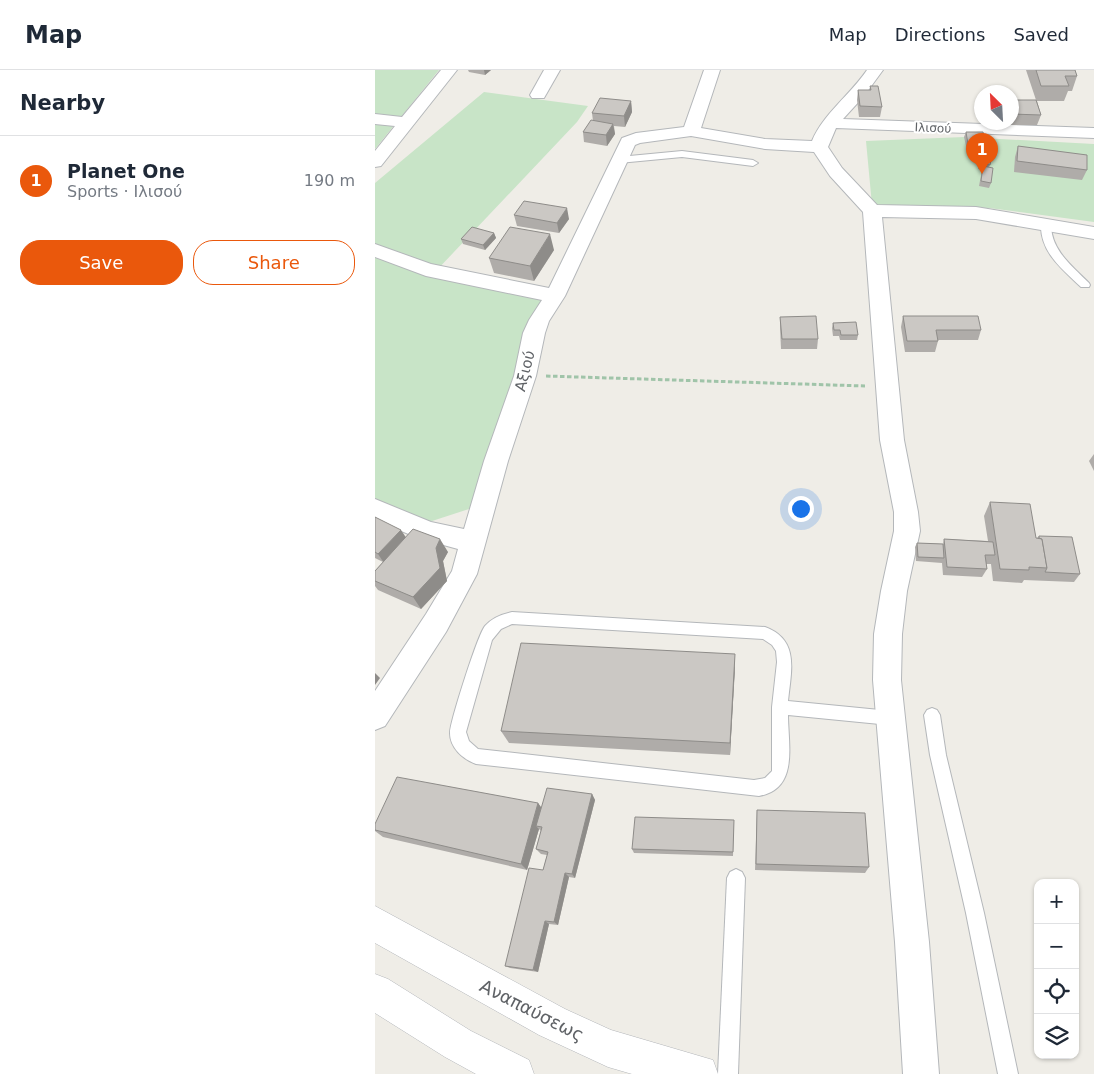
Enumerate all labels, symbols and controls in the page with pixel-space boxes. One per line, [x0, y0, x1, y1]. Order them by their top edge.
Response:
text: Map [25, 21, 82, 49]
text: Map [829, 24, 867, 45]
text: Directions [895, 24, 985, 45]
text: Saved [1013, 24, 1069, 45]
north arrow [974, 85, 1019, 130]
text: Nearby [20, 91, 105, 115]
street label: Ιλισού [914, 120, 952, 136]
pin: 1 [966, 133, 998, 174]
text: Planet One [67, 160, 185, 182]
text: 1 [30, 171, 42, 190]
text: 190 m [304, 171, 355, 190]
text: Sports · Ιλισού [67, 182, 182, 201]
button: Save [20, 240, 183, 285]
button: Share [193, 240, 355, 285]
street label: Αξιού [511, 349, 539, 393]
your location [788, 496, 814, 522]
map controls [1034, 879, 1079, 1059]
button: + [1034, 879, 1079, 924]
button: − [1034, 924, 1079, 969]
button: locate [1034, 969, 1079, 1014]
street label: Αναπαύσεως [476, 975, 588, 1045]
button: layers [1034, 1014, 1079, 1059]

